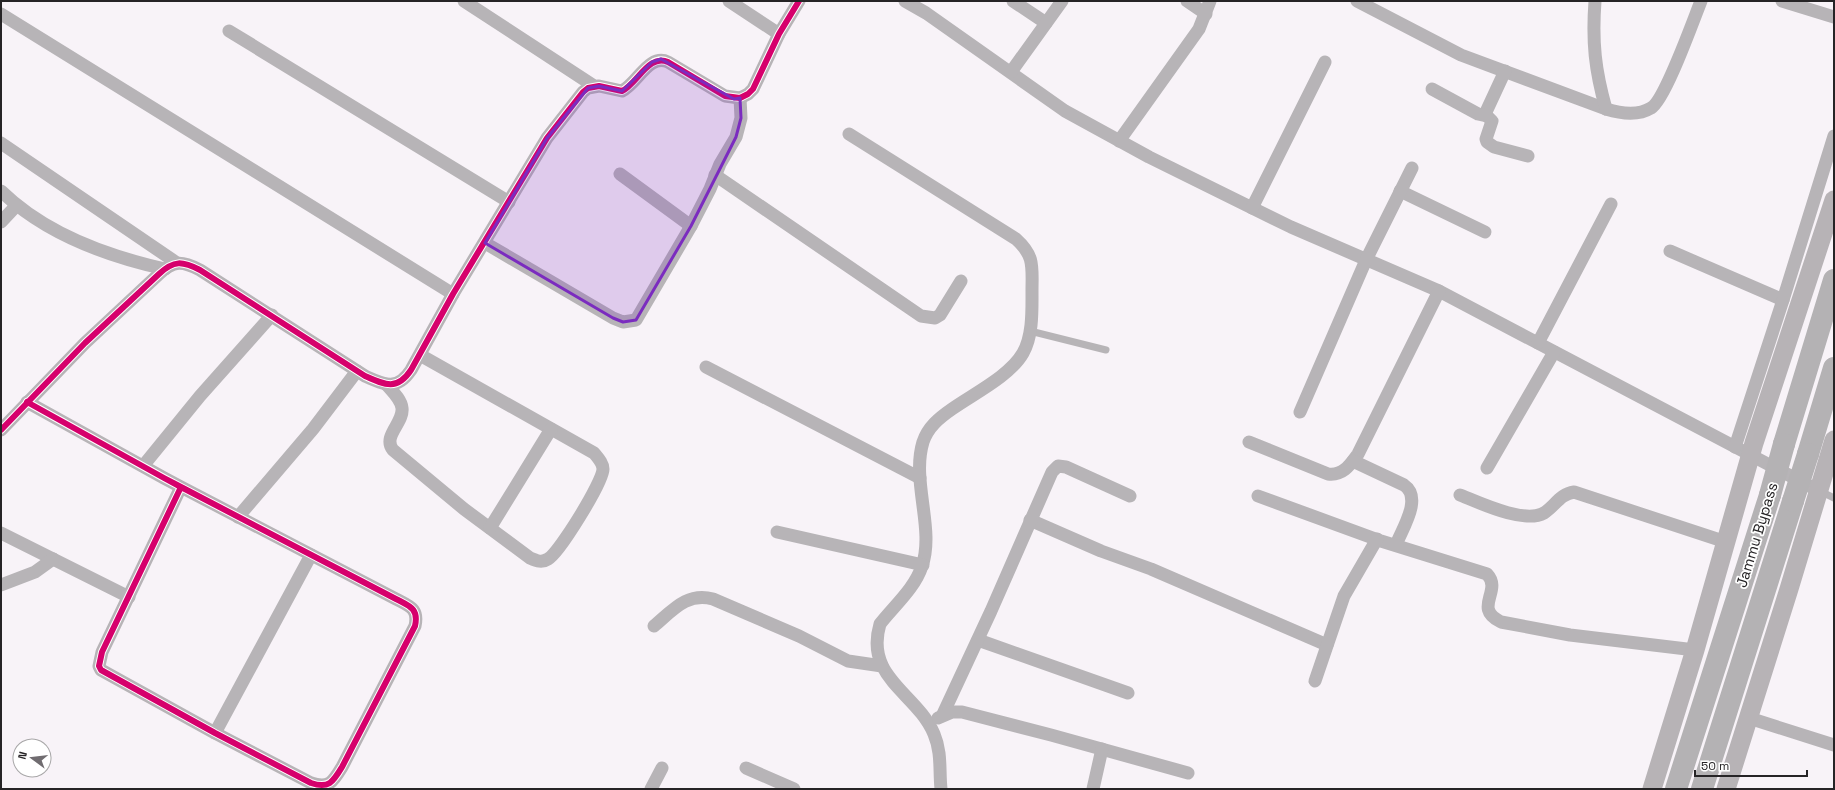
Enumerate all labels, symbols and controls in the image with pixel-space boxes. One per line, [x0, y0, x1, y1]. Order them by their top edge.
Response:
street label: Jammu Bypass [1732, 480, 1782, 590]
north arrow [12, 738, 52, 778]
text: N [15, 750, 30, 761]
scale bar [1695, 752, 1807, 778]
text: 50 m [1701, 758, 1729, 774]

